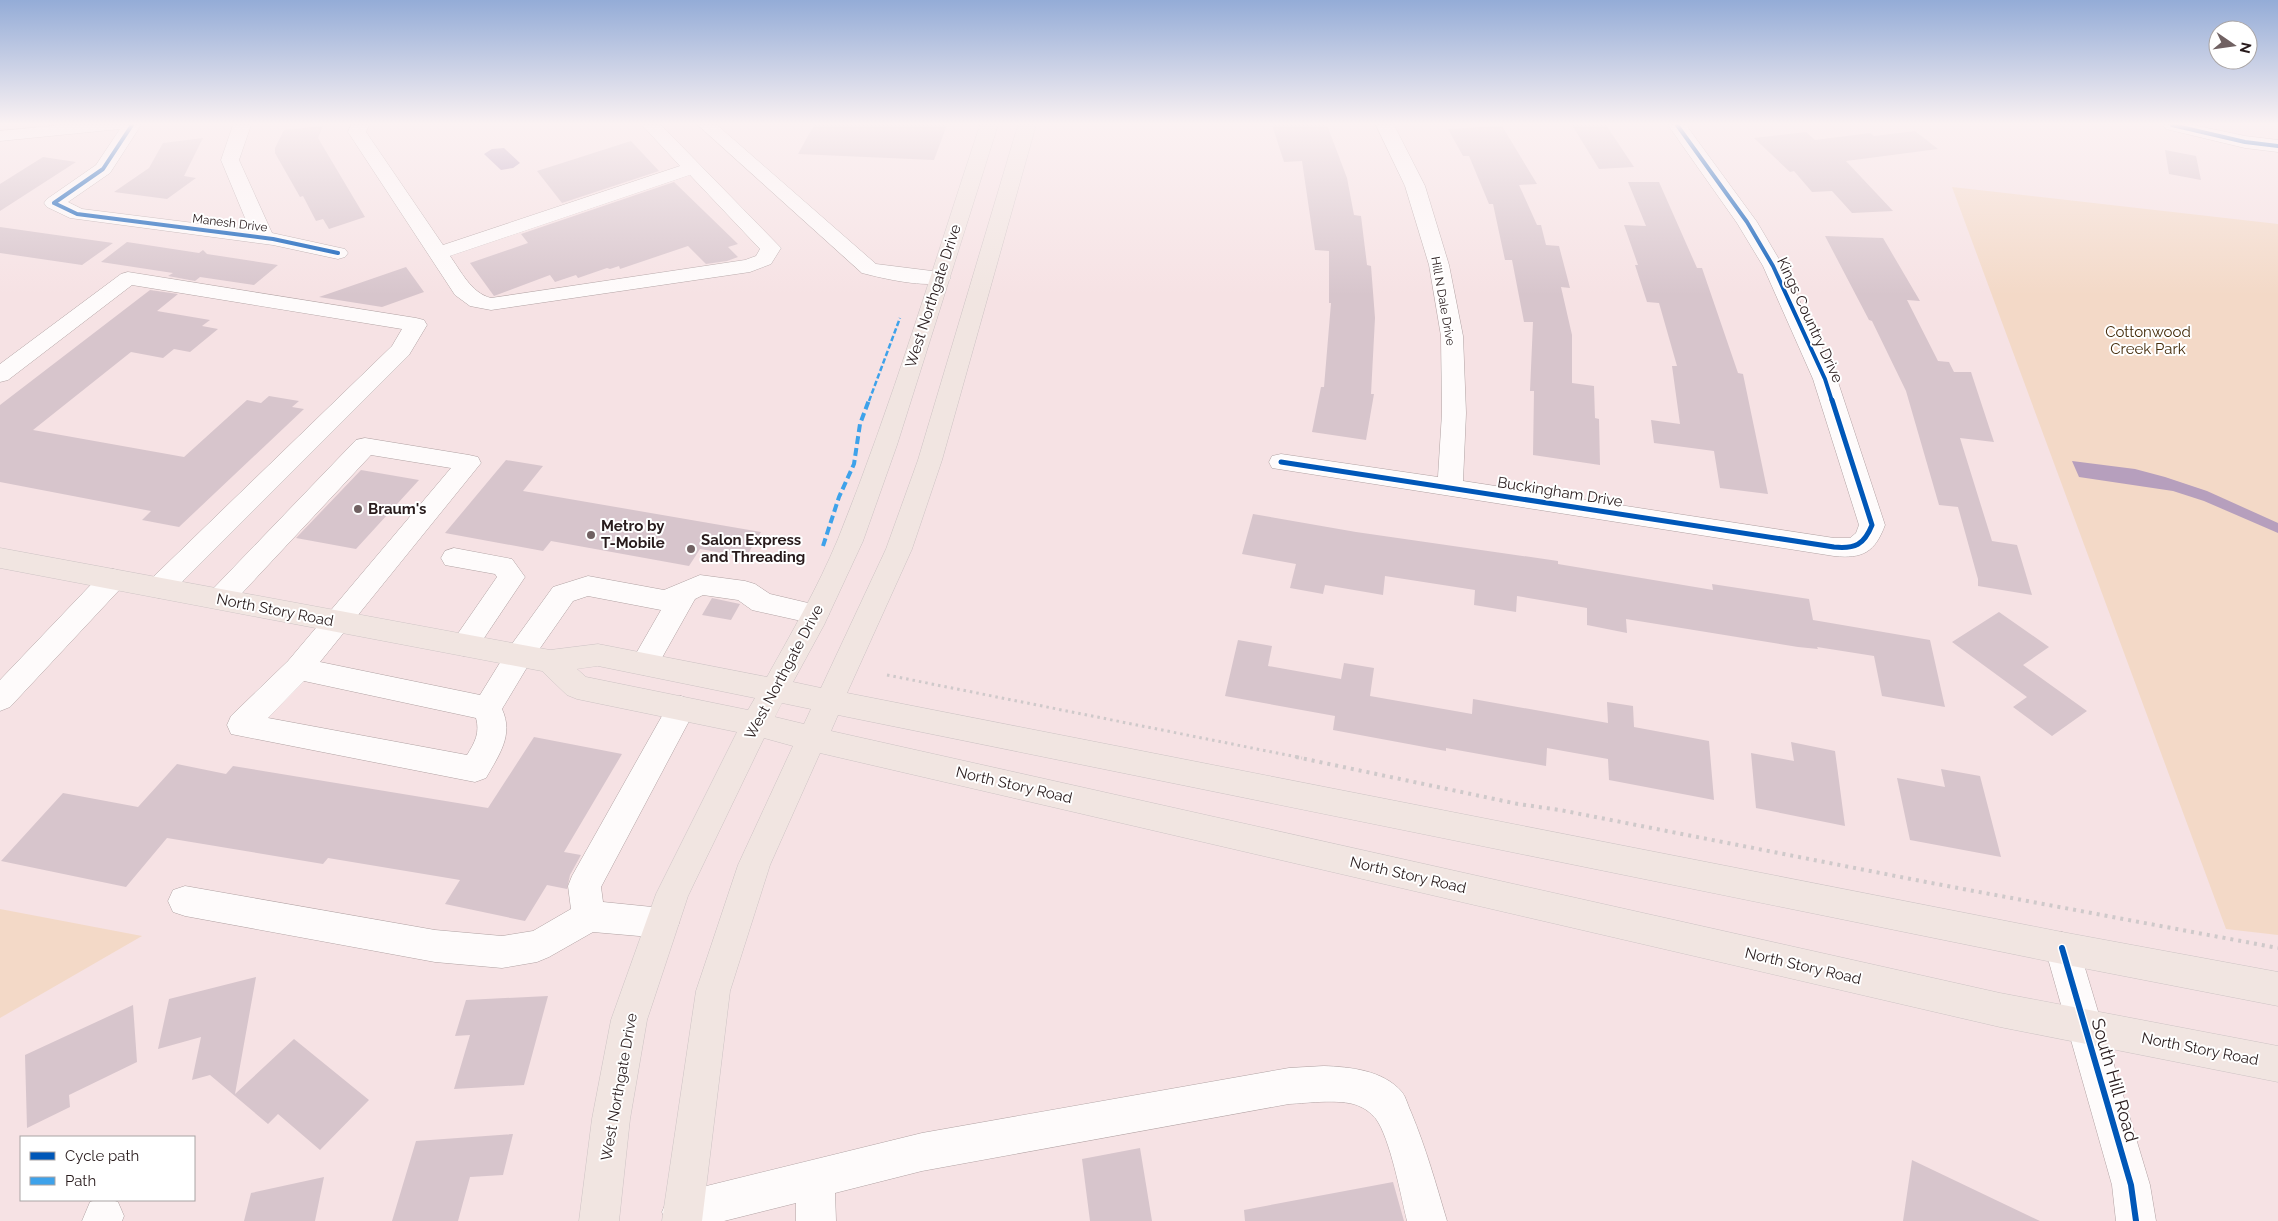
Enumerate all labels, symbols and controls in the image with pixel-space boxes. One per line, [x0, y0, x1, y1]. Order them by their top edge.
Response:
north arrow [2208, 20, 2258, 70]
text: N [2237, 41, 2255, 55]
street label: Manesh Drive [192, 211, 268, 235]
street label: West Northgate Drive [901, 222, 965, 370]
street label: Kings Country Drive [1773, 254, 1847, 386]
street label: Hill N Dale Drive [1428, 255, 1458, 347]
park label: Cottonwood Creek Park [2105, 323, 2191, 358]
street label: Buckingham Drive [1496, 473, 1624, 511]
place label: Braum's [368, 500, 426, 518]
marker: Braum's [352, 503, 364, 515]
place label: Metro by T-Mobile [601, 517, 665, 552]
marker: Metro by T-Mobile [585, 529, 597, 541]
place label: Salon Express and Threading [701, 531, 805, 566]
marker: Salon Express and Threading [685, 543, 697, 555]
street label: North Story Road [215, 590, 335, 630]
street label: West Northgate Drive [741, 602, 827, 742]
street label: North Story Road [954, 763, 1074, 807]
street label: North Story Road [1348, 853, 1468, 897]
street label: North Story Road [1743, 944, 1863, 988]
street label: West Northgate Drive [597, 1012, 641, 1162]
street label: South Hill Road [2087, 1016, 2143, 1144]
street label: North Story Road [2140, 1029, 2260, 1069]
legend [20, 1136, 195, 1201]
text: Cycle path [65, 1147, 139, 1165]
text: Path [65, 1172, 96, 1190]

